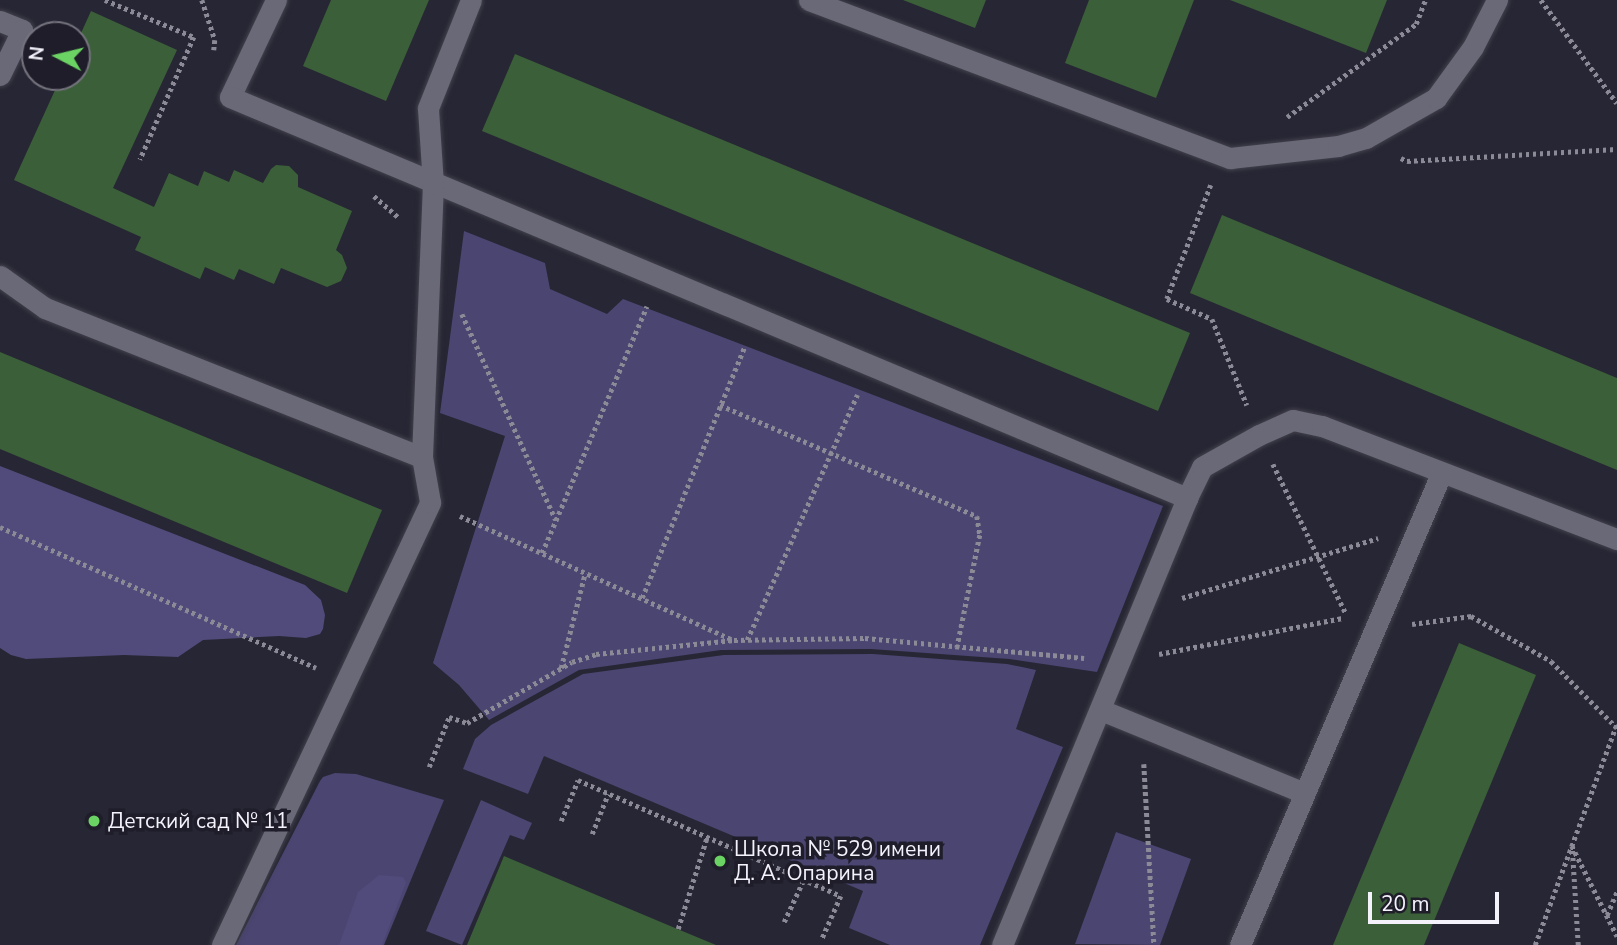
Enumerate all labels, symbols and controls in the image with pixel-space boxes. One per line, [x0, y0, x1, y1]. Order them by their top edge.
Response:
north arrow [21, 21, 91, 91]
text: N [23, 45, 51, 62]
place label: Детский сад № 11 [108, 808, 288, 834]
marker: Детский сад № 11 [86, 813, 102, 829]
place label: Школа № 529 имени Д. А. Опарина [734, 836, 941, 886]
marker: Школа № 529 имени Д. А. Опарина [712, 853, 728, 869]
scale bar [1372, 878, 1503, 922]
text: 20 m [1381, 890, 1430, 918]

